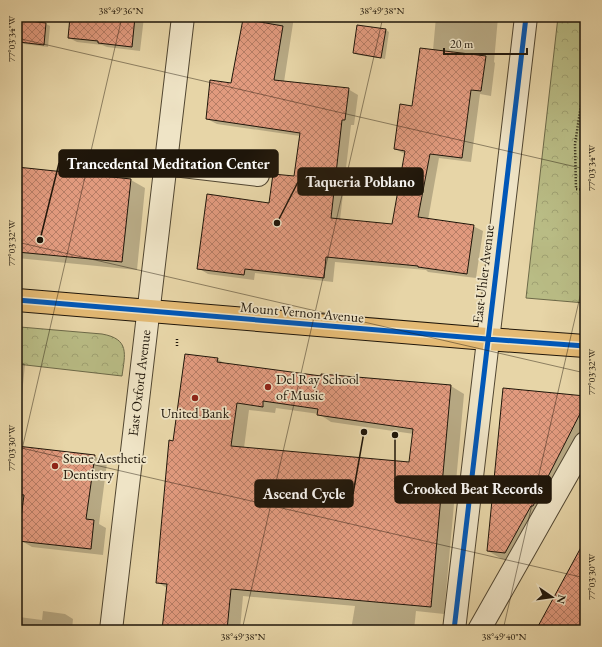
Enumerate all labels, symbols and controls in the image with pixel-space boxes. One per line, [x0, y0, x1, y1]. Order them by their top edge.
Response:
text: 38°49'36"N [99, 4, 144, 17]
text: 38°49'38"N [360, 4, 405, 17]
text: 77°03'34"W [5, 15, 18, 62]
scale bar [444, 30, 527, 56]
text: 20 m [450, 36, 474, 52]
text: 77°03'34"W [585, 144, 598, 191]
callout: Trancedental Meditation Center [59, 150, 278, 177]
text: Trancedental Meditation Center [66, 154, 270, 173]
callout: Taqueria Poblano [298, 168, 423, 195]
text: Taqueria Poblano [305, 172, 415, 191]
text: 77°03'32"W [5, 219, 18, 266]
street label: East Uhler Avenue [468, 223, 498, 324]
street label: Mount Vernon Avenue [239, 298, 365, 326]
street label: East Oxford Avenue [124, 328, 155, 437]
text: 77°03'32"W [585, 348, 598, 395]
place label: Del Ray School of Music [276, 370, 360, 404]
marker: Del Ray School of Music [263, 382, 273, 392]
marker: United Bank [190, 393, 200, 403]
place label: United Bank [161, 404, 230, 422]
text: 77°03'30"W [5, 424, 18, 471]
place label: Stone Aesthetic Dentistry [63, 449, 147, 483]
marker: Stone Aesthetic Dentistry [50, 461, 60, 471]
callout: Crooked Beat Records [395, 476, 551, 503]
text: Crooked Beat Records [403, 479, 543, 498]
callout: Ascend Cycle [255, 480, 353, 507]
text: Ascend Cycle [262, 484, 345, 503]
text: 77°03'30"W [585, 553, 598, 600]
north arrow [532, 577, 572, 617]
text: N [554, 593, 570, 605]
text: 38°49'38"N [221, 630, 266, 643]
text: 38°49'40"N [482, 630, 527, 643]

